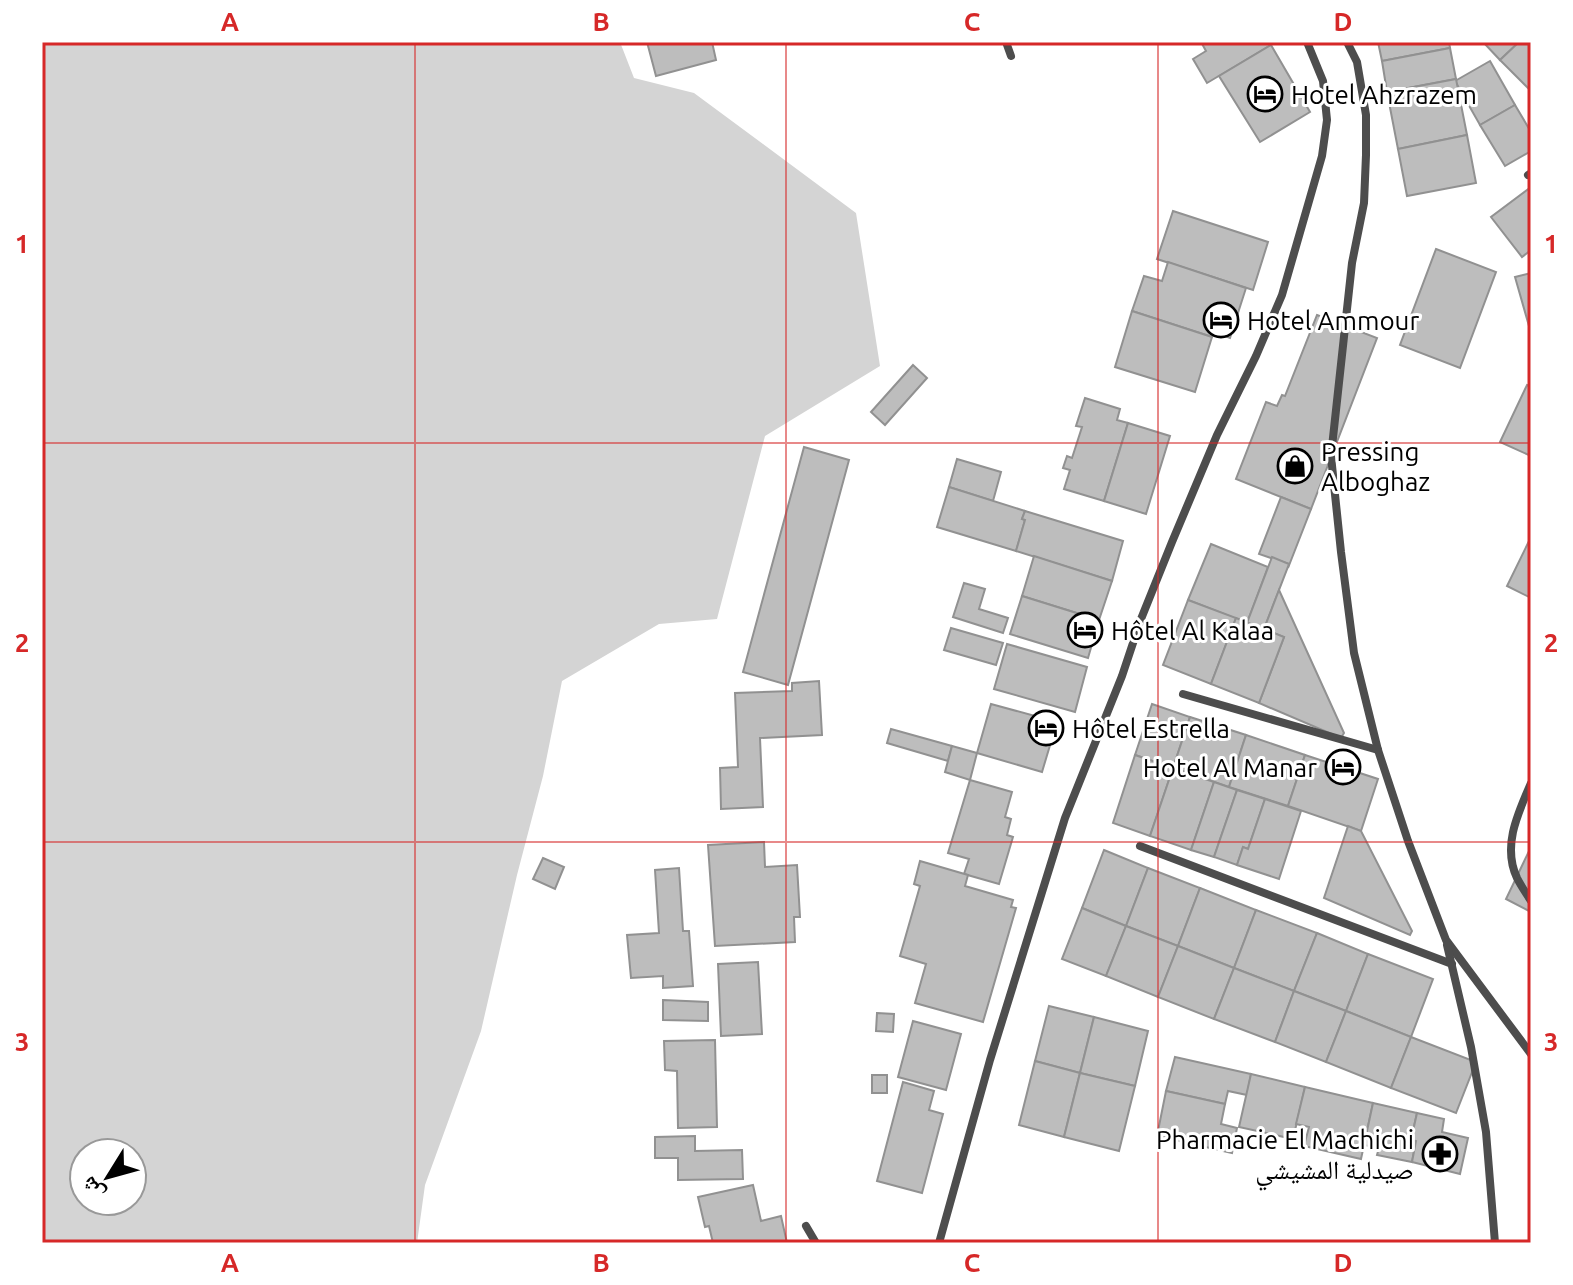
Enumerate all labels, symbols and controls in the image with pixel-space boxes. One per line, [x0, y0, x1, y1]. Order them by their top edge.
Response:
text: A [221, 7, 240, 36]
text: B [592, 7, 610, 36]
text: C [964, 7, 981, 36]
text: D [1334, 7, 1352, 36]
hotel icon: Hotel Ahzrazem [1246, 75, 1284, 113]
place label: Hotel Ahzrazem [1291, 80, 1477, 109]
text: 1 [15, 229, 29, 258]
text: 1 [1544, 229, 1558, 258]
hotel icon: Hotel Ammour [1202, 301, 1240, 339]
place label: Hotel Ammour [1247, 306, 1419, 335]
place label: Pressing Alboghaz [1321, 437, 1430, 496]
shop icon: Pressing Alboghaz [1276, 447, 1314, 485]
hotel icon: Hôtel Al Kalaa [1066, 611, 1104, 649]
place label: Hôtel Al Kalaa [1111, 616, 1274, 645]
text: 2 [15, 628, 29, 657]
text: 2 [1544, 628, 1558, 657]
hotel icon: Hôtel Estrella [1027, 709, 1065, 747]
place label: Hôtel Estrella [1072, 714, 1230, 743]
hotel icon: Hotel Al Manar [1324, 748, 1362, 786]
place label: Hotel Al Manar [1143, 753, 1317, 782]
text: 3 [15, 1027, 29, 1056]
text: 3 [1544, 1027, 1558, 1056]
place label: Pharmacie El Machichi صيدلية المشيشي [1156, 1125, 1414, 1190]
pharmacy icon: Pharmacie El Machichi صيدلية المشيشي [1421, 1135, 1459, 1173]
north arrow [68, 1137, 148, 1217]
text: ش [75, 1171, 110, 1206]
text: A [221, 1248, 240, 1277]
text: B [592, 1248, 610, 1277]
text: C [964, 1248, 981, 1277]
text: D [1334, 1248, 1352, 1277]

